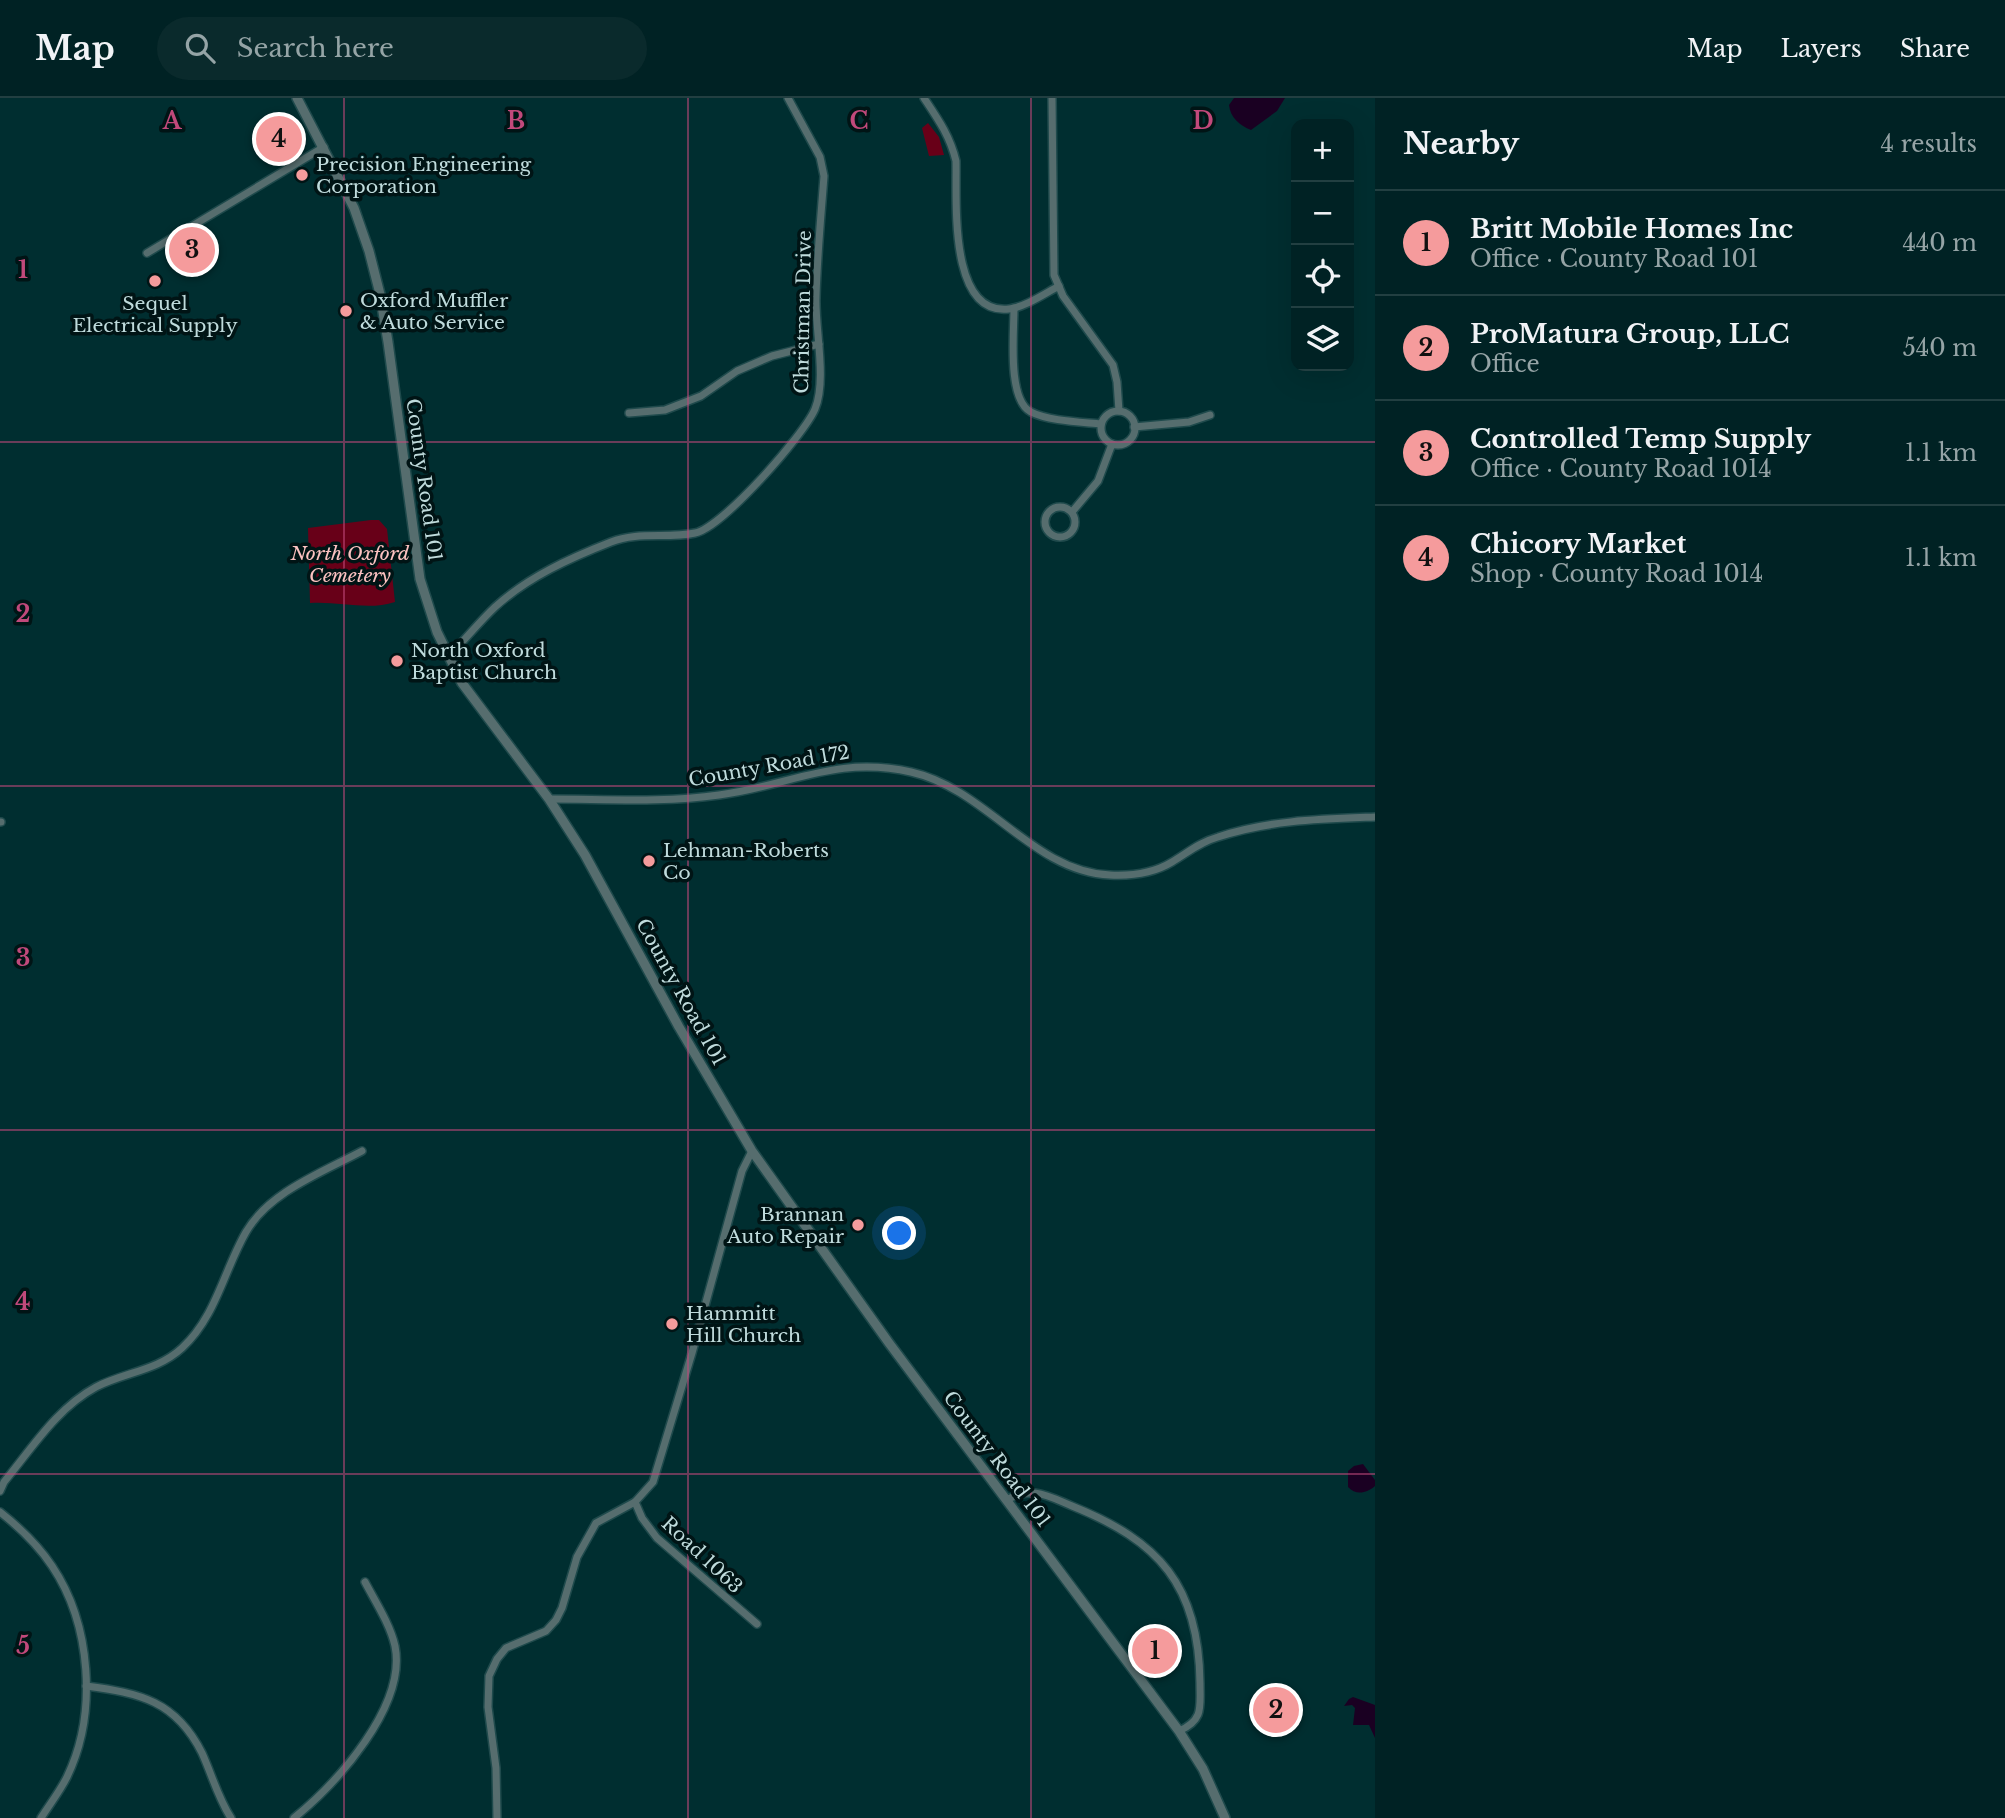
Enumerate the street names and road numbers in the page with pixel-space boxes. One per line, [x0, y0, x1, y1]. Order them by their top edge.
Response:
street label: Christman Drive [790, 230, 816, 394]
street label: County Road 101 [401, 397, 447, 563]
street label: County Road 172 [687, 740, 851, 792]
street label: County Road 101 [631, 915, 731, 1069]
street label: County Road 101 [938, 1387, 1056, 1531]
street label: Road 1063 [657, 1512, 747, 1598]

